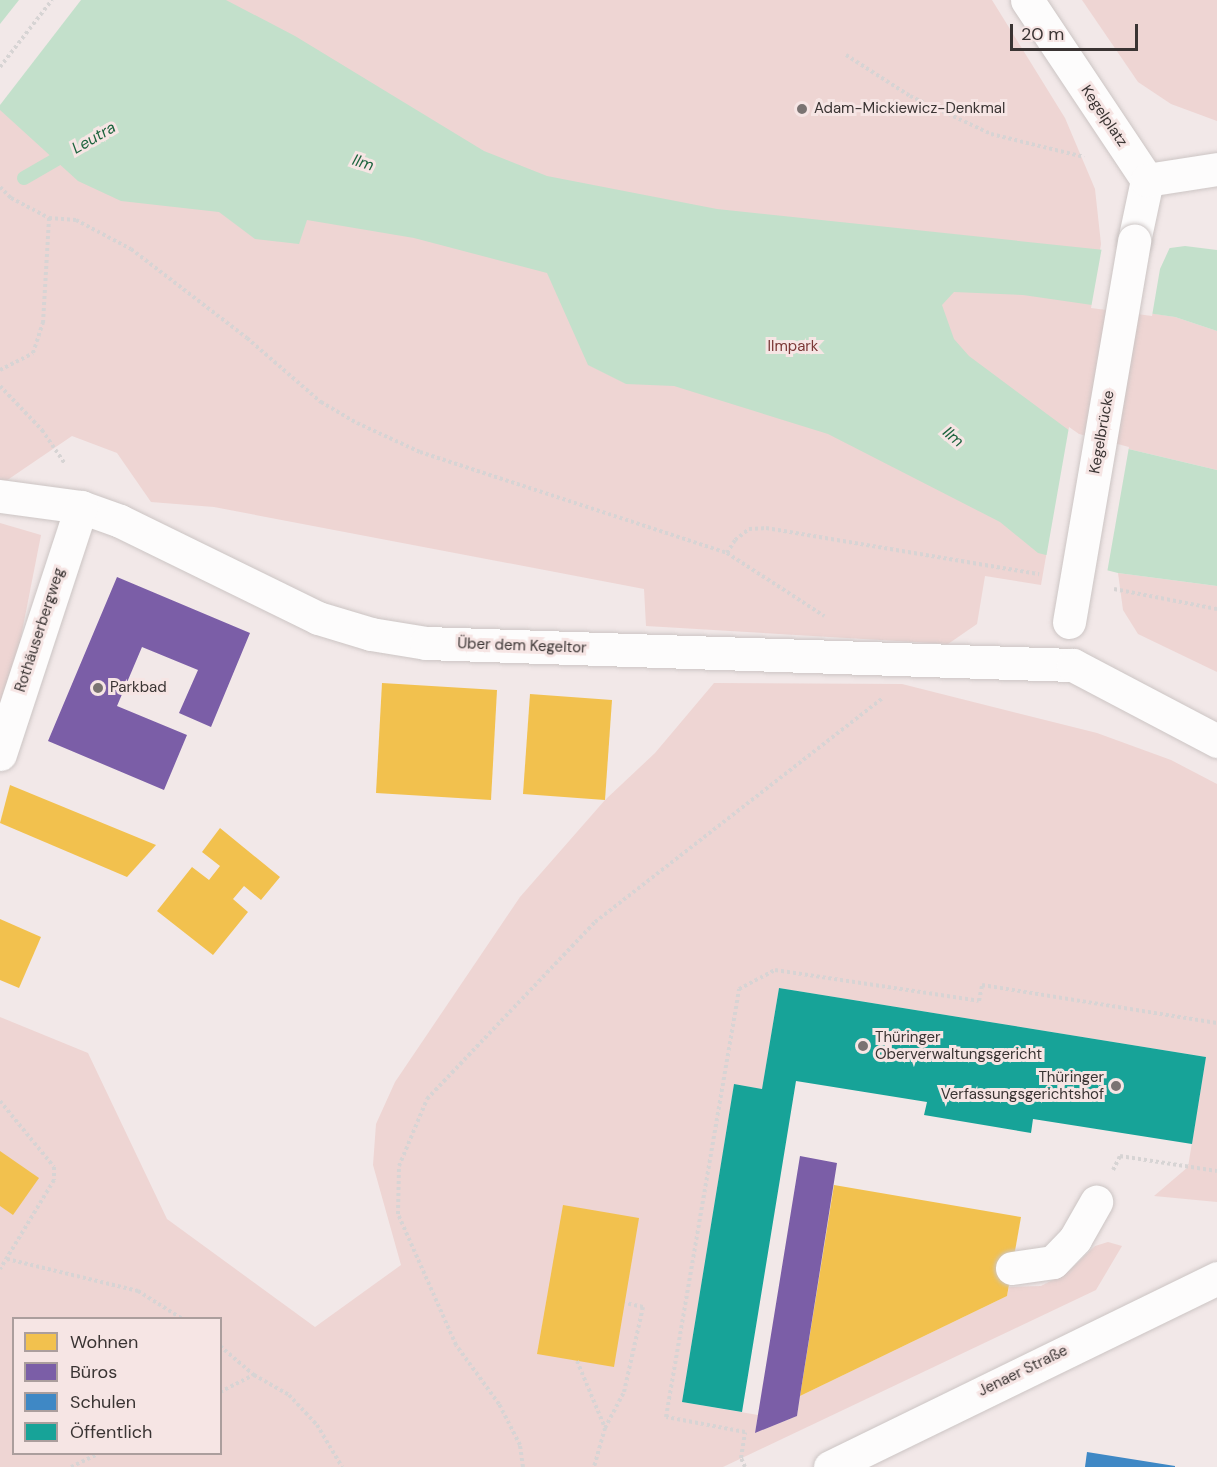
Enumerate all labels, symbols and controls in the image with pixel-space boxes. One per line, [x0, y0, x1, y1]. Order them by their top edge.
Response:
scale bar [1013, 12, 1140, 50]
text: 20 m [1021, 22, 1064, 46]
street label: Kegelplatz [1077, 82, 1131, 150]
place label: Adam-Mickiewicz-Denkmal [814, 100, 1005, 118]
marker: Adam-Mickiewicz-Denkmal [795, 102, 809, 116]
water label: Leutra [69, 118, 119, 158]
water label: Ilm [350, 151, 376, 175]
park label: Ilmpark [768, 338, 818, 356]
street label: Kegelbrücke [1086, 389, 1118, 475]
water label: Ilm [939, 423, 967, 451]
street label: Rothäuserbergweg [11, 566, 69, 694]
street label: Über dem Kegeltor [457, 635, 587, 657]
place label: Parkbad [110, 679, 167, 697]
marker: Parkbad [91, 681, 105, 695]
place label: Thüringer Oberverwaltungsgericht [875, 1028, 1042, 1063]
marker: Thüringer Oberverwaltungsgericht [856, 1039, 870, 1053]
place label: Thüringer Verfassungsgerichtshof [941, 1068, 1104, 1103]
marker: Thüringer Verfassungsgerichtshof [1109, 1079, 1123, 1093]
legend [12, 1317, 222, 1455]
text: Wohnen [70, 1330, 138, 1354]
street label: Jenaer Straße [975, 1342, 1071, 1400]
text: Büros [70, 1360, 117, 1384]
text: Schulen [70, 1390, 136, 1414]
text: Öffentlich [70, 1420, 152, 1444]

